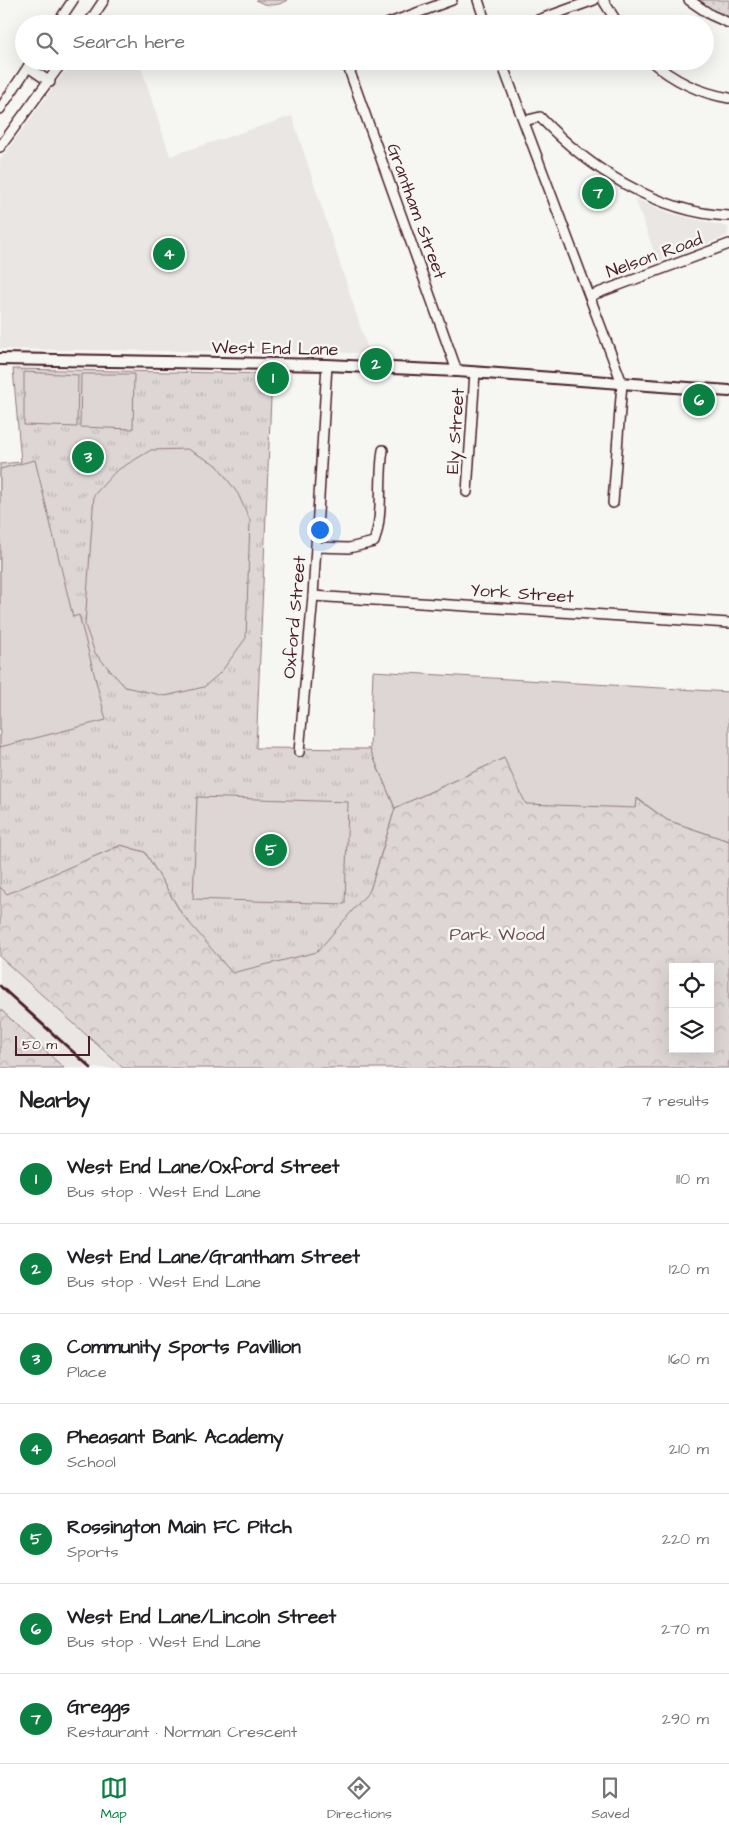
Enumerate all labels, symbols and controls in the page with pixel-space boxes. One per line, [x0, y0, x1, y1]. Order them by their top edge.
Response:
search box [15, 15, 714, 70]
icon: search [33, 29, 61, 57]
text: Search here [73, 29, 185, 56]
street label: Grantham Street [380, 140, 453, 283]
pin: 7 [582, 174, 614, 212]
street label: Nelson Road [603, 227, 706, 284]
pin: 4 [153, 235, 185, 273]
street label: West End Lane [211, 335, 339, 362]
pin: 2 [360, 345, 392, 383]
pin: 1 [257, 359, 289, 397]
pin: 6 [683, 381, 715, 419]
street label: Ely Street [440, 387, 472, 475]
pin: 3 [72, 438, 104, 476]
your location [307, 517, 333, 543]
street label: Oxford Street [277, 554, 312, 680]
street label: York Street [469, 577, 575, 610]
pin: 5 [255, 831, 287, 869]
park label: Park Wood [449, 922, 545, 947]
map controls [669, 963, 714, 1053]
button: locate [669, 963, 714, 1008]
button: layers [669, 1008, 714, 1053]
scale bar [15, 1033, 90, 1056]
text: 50 m [22, 1035, 57, 1055]
text: Nearby [20, 1086, 90, 1115]
text: 7 results [642, 1090, 709, 1112]
text: West End Lane/Oxford Street [67, 1154, 339, 1181]
text: 1 [35, 1168, 37, 1190]
text: 110 m [676, 1168, 709, 1190]
text: Bus stop · West End Lane [67, 1181, 261, 1203]
text: West End Lane/Grantham Street [67, 1244, 360, 1271]
text: 2 [31, 1258, 41, 1280]
text: 120 m [669, 1258, 709, 1280]
text: Bus stop · West End Lane [67, 1271, 261, 1293]
text: Community Sports Pavillion [67, 1334, 301, 1361]
text: 3 [32, 1348, 40, 1370]
text: 160 m [668, 1348, 709, 1370]
text: Place [67, 1361, 107, 1383]
text: Pheasant Bank Academy [67, 1424, 284, 1451]
text: 4 [31, 1438, 41, 1460]
text: 210 m [669, 1438, 709, 1460]
text: School [67, 1451, 116, 1473]
text: Rossington Main FC Pitch [67, 1514, 292, 1541]
text: 5 [30, 1528, 42, 1550]
text: 220 m [662, 1528, 709, 1550]
text: Sports [67, 1541, 119, 1563]
text: West End Lane/Lincoln Street [67, 1604, 336, 1631]
text: 6 [31, 1618, 41, 1640]
text: 270 m [661, 1618, 709, 1640]
text: Bus stop · West End Lane [67, 1631, 261, 1653]
text: Greggs [67, 1694, 130, 1721]
text: 7 [31, 1708, 41, 1730]
text: 290 m [662, 1708, 709, 1730]
text: Restaurant · Norman Crescent [67, 1721, 297, 1743]
tab: Map [100, 1774, 128, 1824]
tab: Directions [327, 1774, 392, 1824]
tab: Saved [591, 1774, 629, 1824]

